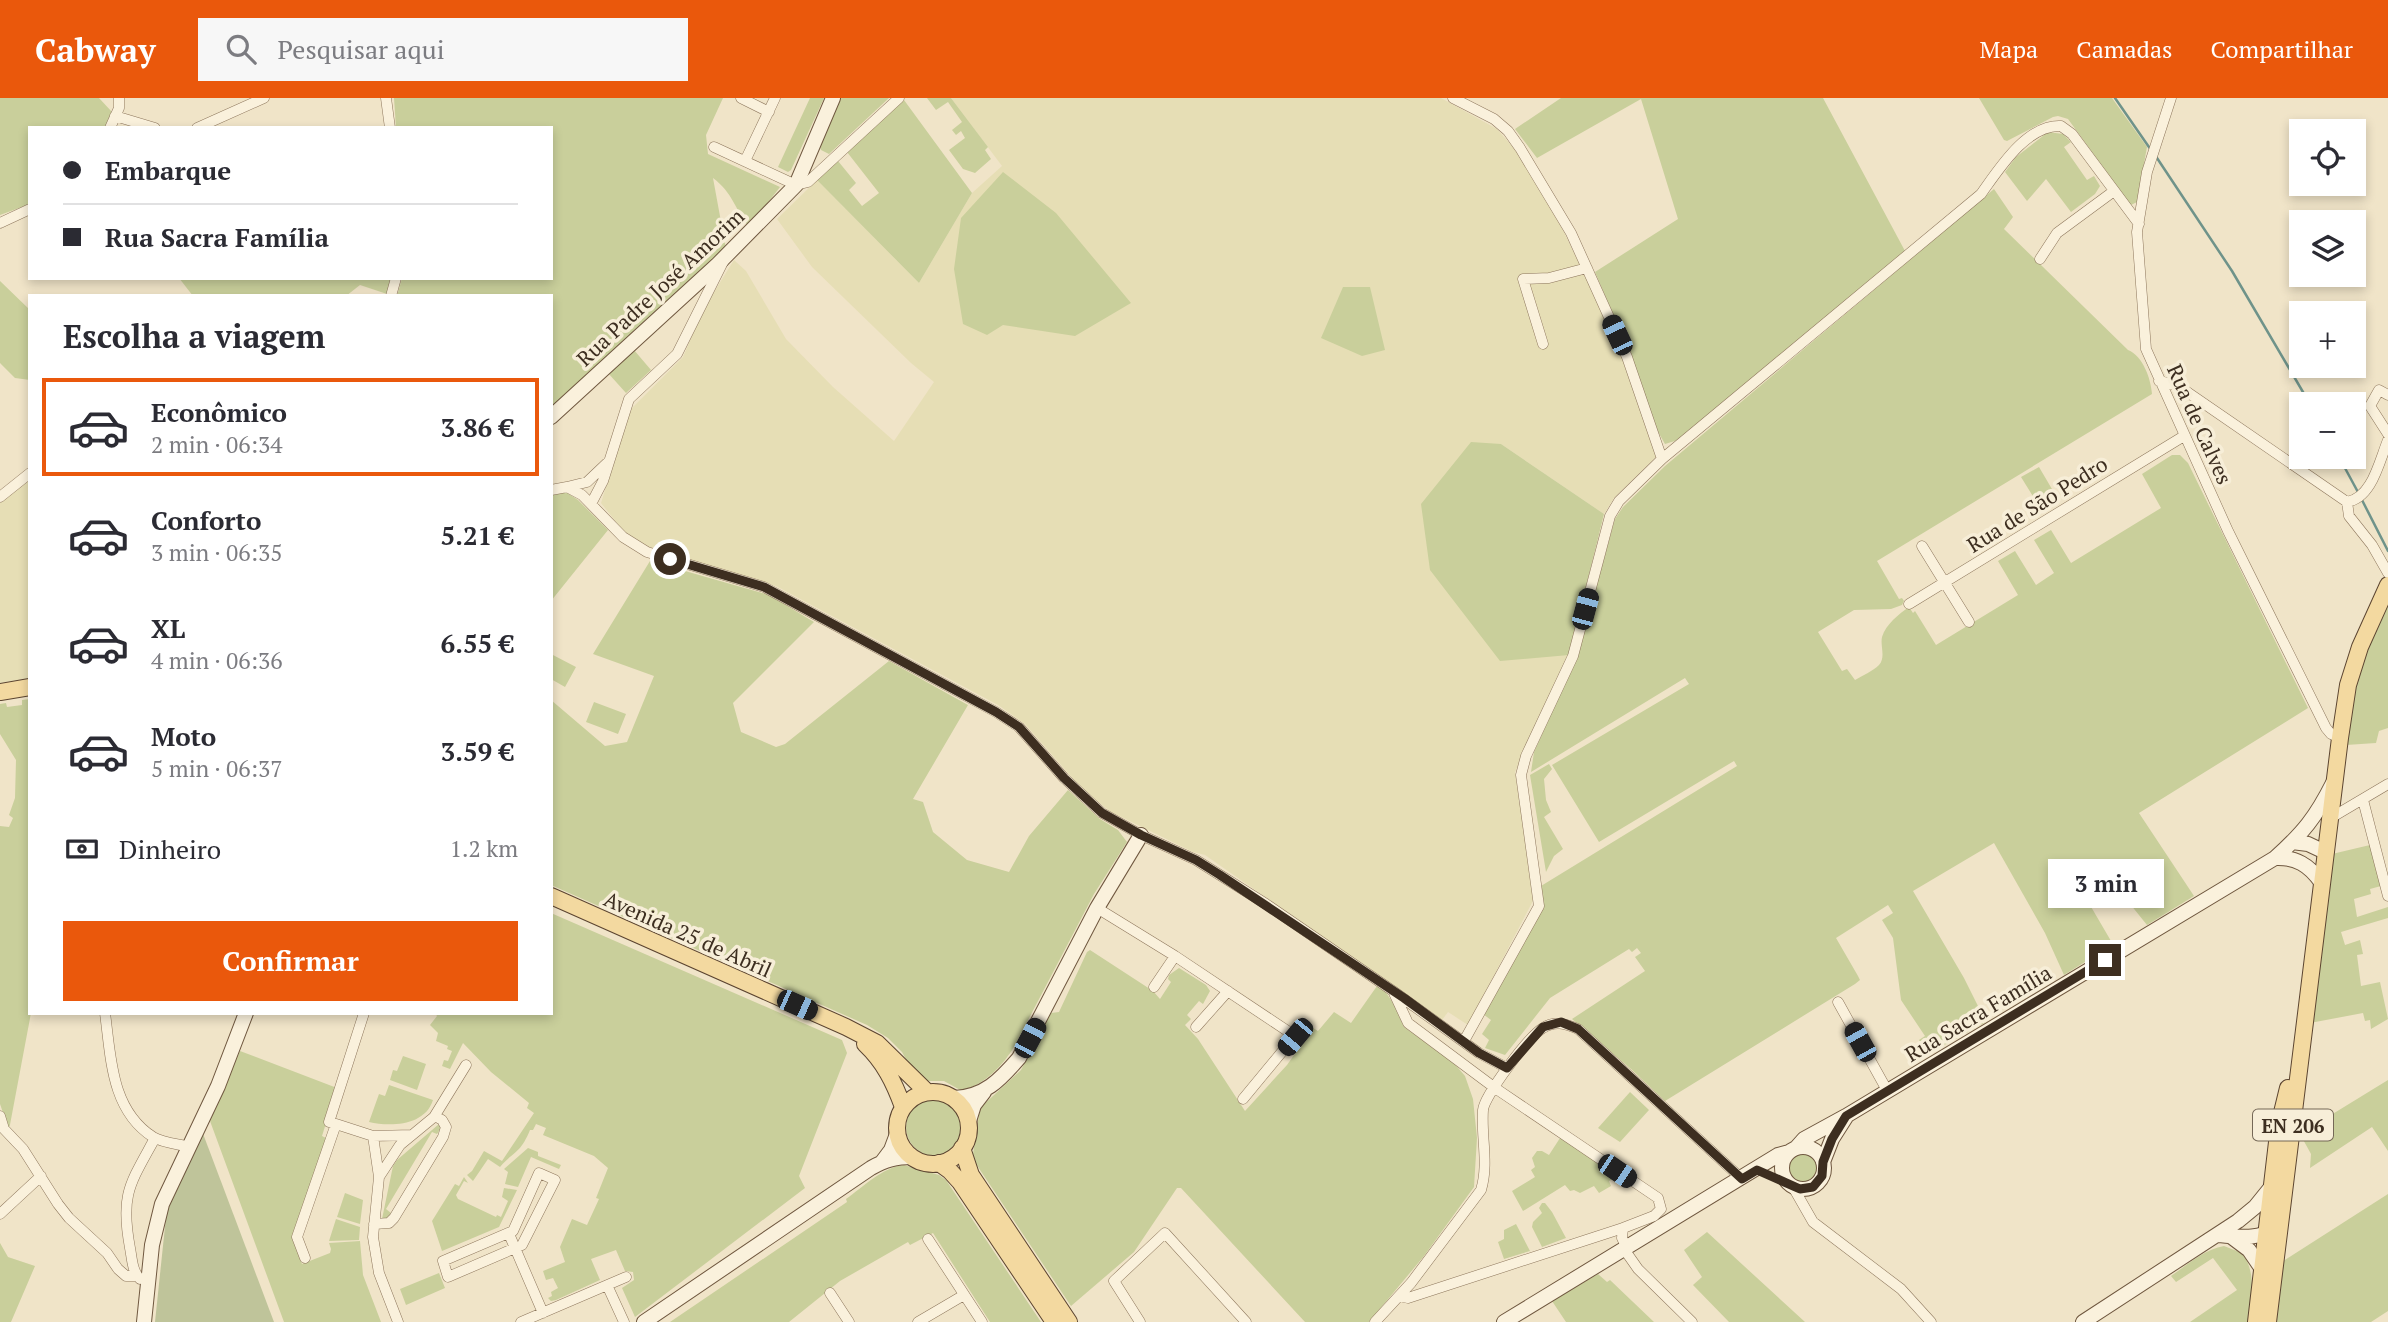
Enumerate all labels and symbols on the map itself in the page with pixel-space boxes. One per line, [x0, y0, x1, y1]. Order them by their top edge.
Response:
street label: Rua Padre José Amorim [570, 202, 750, 372]
car [1599, 312, 1636, 358]
street label: Rua de Calves [2161, 359, 2239, 489]
street label: Rua de São Pedro [1961, 450, 2113, 558]
route start [654, 543, 686, 575]
car [1570, 586, 1601, 632]
callout: 3 min [2047, 858, 2163, 908]
street label: Avenida 25 de Abril [600, 884, 776, 984]
route end [2089, 944, 2121, 976]
street label: Rua Sacra Família [1900, 958, 2057, 1068]
car [774, 987, 821, 1023]
car [1274, 1014, 1317, 1060]
car [1011, 1015, 1050, 1061]
car [1841, 1019, 1880, 1065]
road number: EN 206 [2253, 1110, 2333, 1140]
car [1594, 1151, 1641, 1191]

